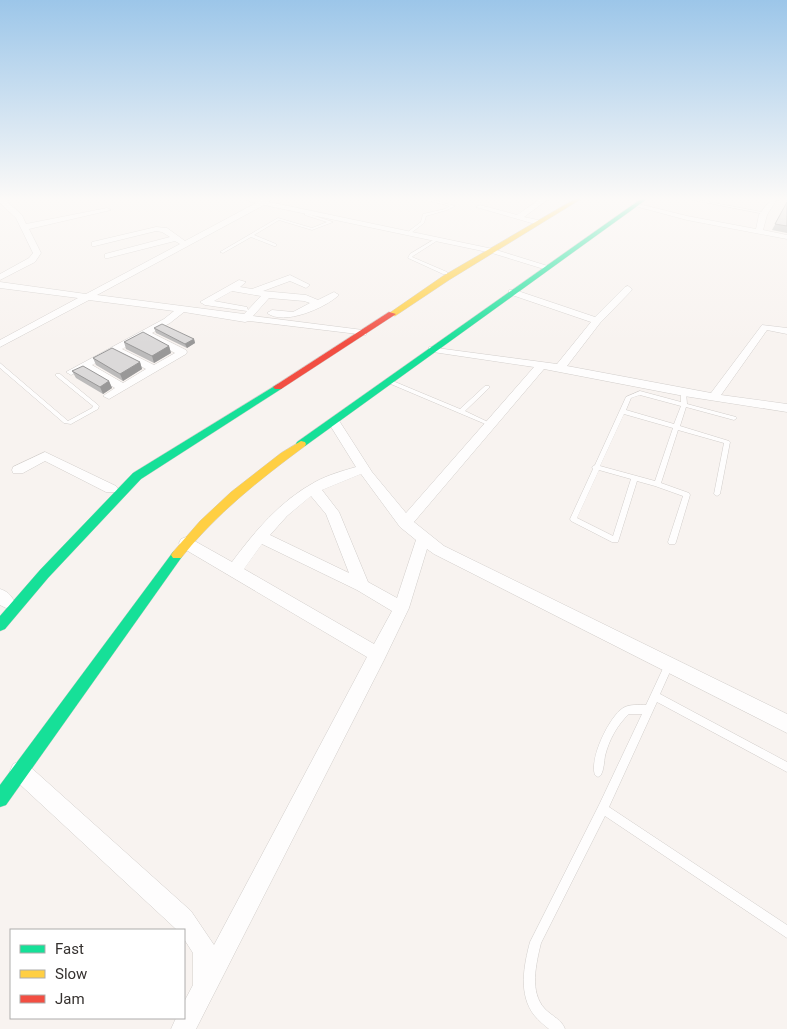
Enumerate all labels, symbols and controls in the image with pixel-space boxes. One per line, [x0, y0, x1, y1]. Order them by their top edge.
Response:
legend [10, 929, 185, 1019]
text: Fast [55, 940, 84, 958]
text: Slow [55, 965, 87, 983]
text: Jam [55, 990, 85, 1008]

